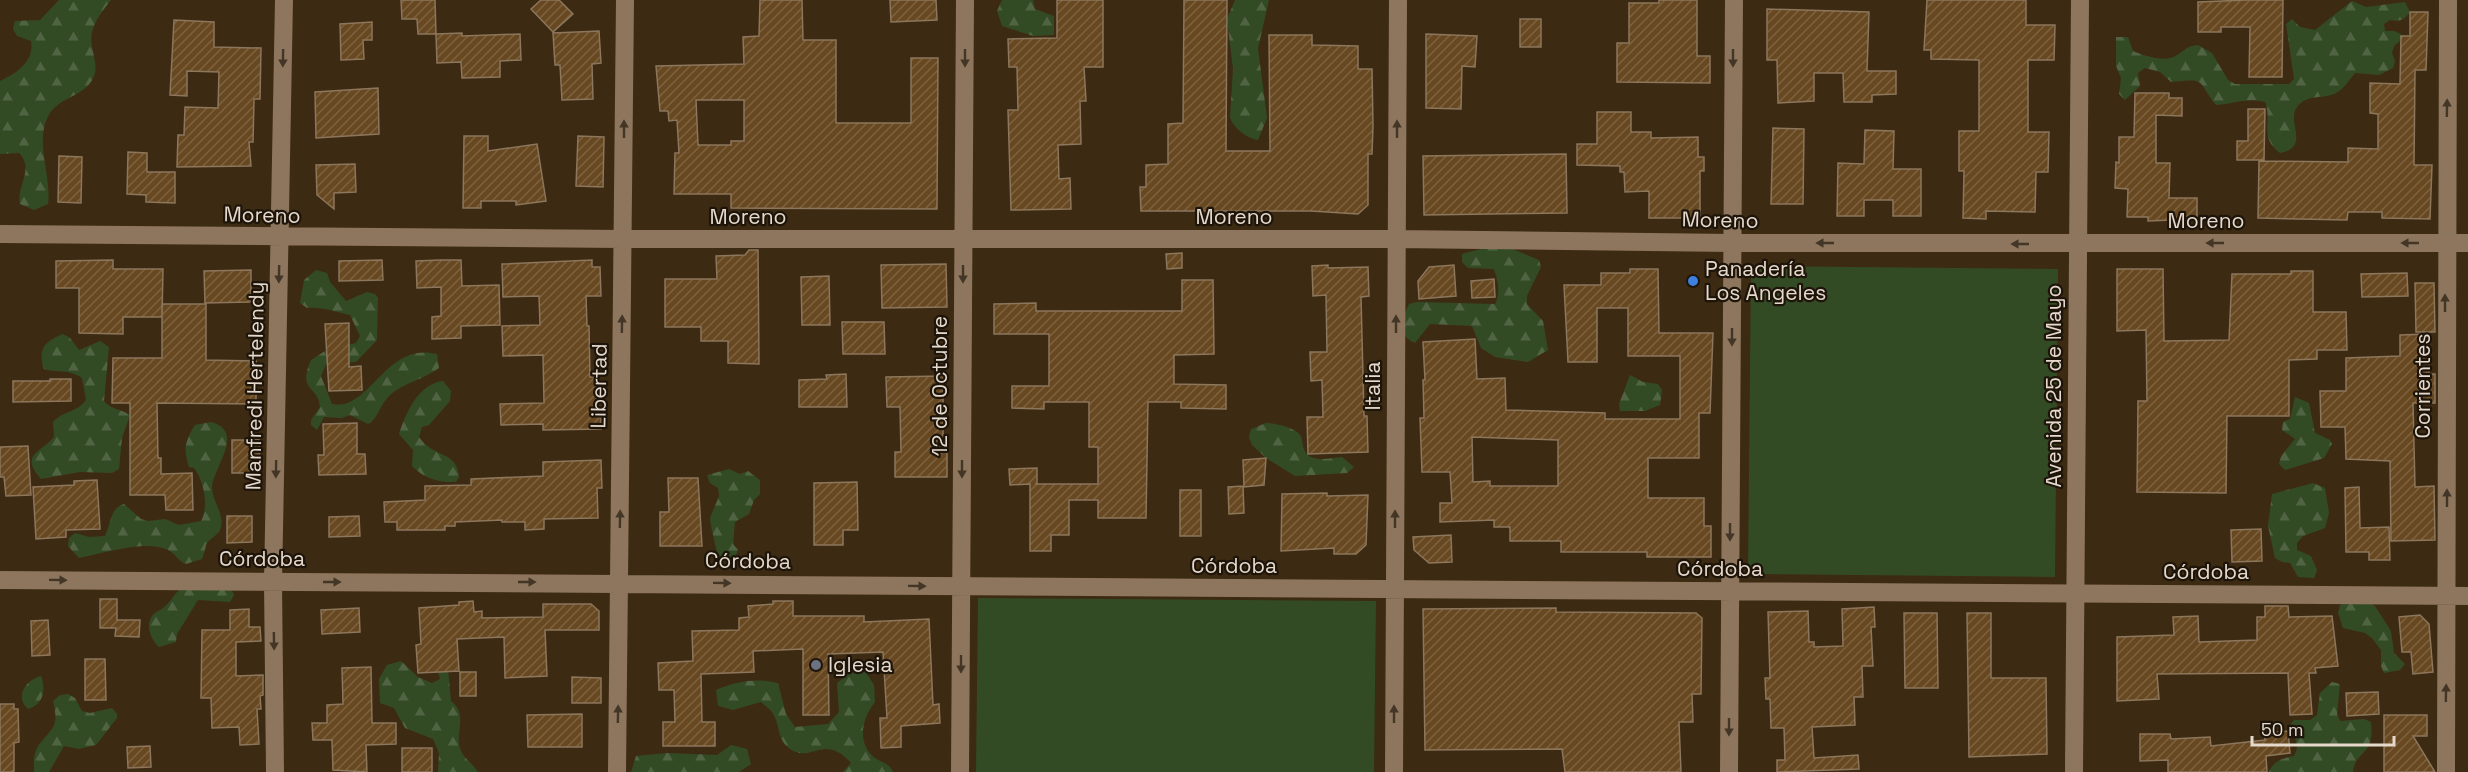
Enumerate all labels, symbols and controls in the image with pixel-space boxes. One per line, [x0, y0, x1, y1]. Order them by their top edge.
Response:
one-way arrow [278, 49, 288, 68]
one-way arrow [960, 49, 970, 68]
one-way arrow [1728, 49, 1738, 68]
one-way arrow [2442, 98, 2451, 117]
one-way arrow [619, 119, 629, 138]
one-way arrow [1392, 119, 1402, 138]
street label: Moreno [223, 200, 301, 229]
street label: Moreno [710, 203, 786, 230]
street label: Moreno [1196, 203, 1272, 230]
street label: Moreno [1681, 205, 1759, 234]
street label: Moreno [2168, 207, 2244, 234]
one-way arrow [1815, 238, 1834, 248]
one-way arrow [2205, 238, 2224, 248]
one-way arrow [2400, 238, 2419, 248]
one-way arrow [2010, 239, 2029, 249]
place label: Panadería Los Angeles [1705, 255, 1826, 306]
one-way arrow [274, 265, 284, 284]
one-way arrow [959, 265, 968, 284]
marker: Panadería Los Angeles [1686, 274, 1700, 288]
street label: Manfredi Hertelendy [239, 281, 270, 491]
street label: Avenida 25 de Mayo [2040, 285, 2067, 488]
one-way arrow [2440, 293, 2450, 312]
one-way arrow [618, 314, 627, 333]
one-way arrow [1391, 314, 1401, 333]
street label: 12 de Octubre [926, 316, 953, 456]
one-way arrow [1727, 328, 1737, 347]
street label: Corrientes [2409, 333, 2436, 439]
street label: Libertad [584, 343, 613, 429]
street label: Italia [1359, 361, 1386, 411]
one-way arrow [271, 460, 280, 479]
one-way arrow [957, 460, 967, 479]
one-way arrow [2442, 488, 2451, 507]
one-way arrow [615, 509, 625, 528]
one-way arrow [1390, 509, 1400, 528]
one-way arrow [1726, 523, 1735, 542]
street label: Córdoba [219, 545, 305, 572]
street label: Córdoba [705, 546, 791, 575]
street label: Córdoba [1191, 552, 1277, 579]
street label: Córdoba [1677, 555, 1763, 582]
street label: Córdoba [2163, 558, 2249, 585]
one-way arrow [49, 575, 68, 585]
one-way arrow [322, 577, 341, 587]
one-way arrow [517, 577, 536, 587]
one-way arrow [712, 579, 731, 588]
one-way arrow [907, 581, 926, 591]
one-way arrow [269, 631, 279, 650]
place label: Iglesia [828, 651, 892, 678]
one-way arrow [956, 655, 966, 674]
marker: Iglesia [809, 658, 823, 672]
one-way arrow [2441, 683, 2451, 702]
one-way arrow [613, 704, 622, 723]
one-way arrow [1389, 704, 1399, 723]
scale bar [2252, 709, 2394, 747]
one-way arrow [1724, 718, 1734, 737]
text: 50 m [2261, 718, 2303, 741]

